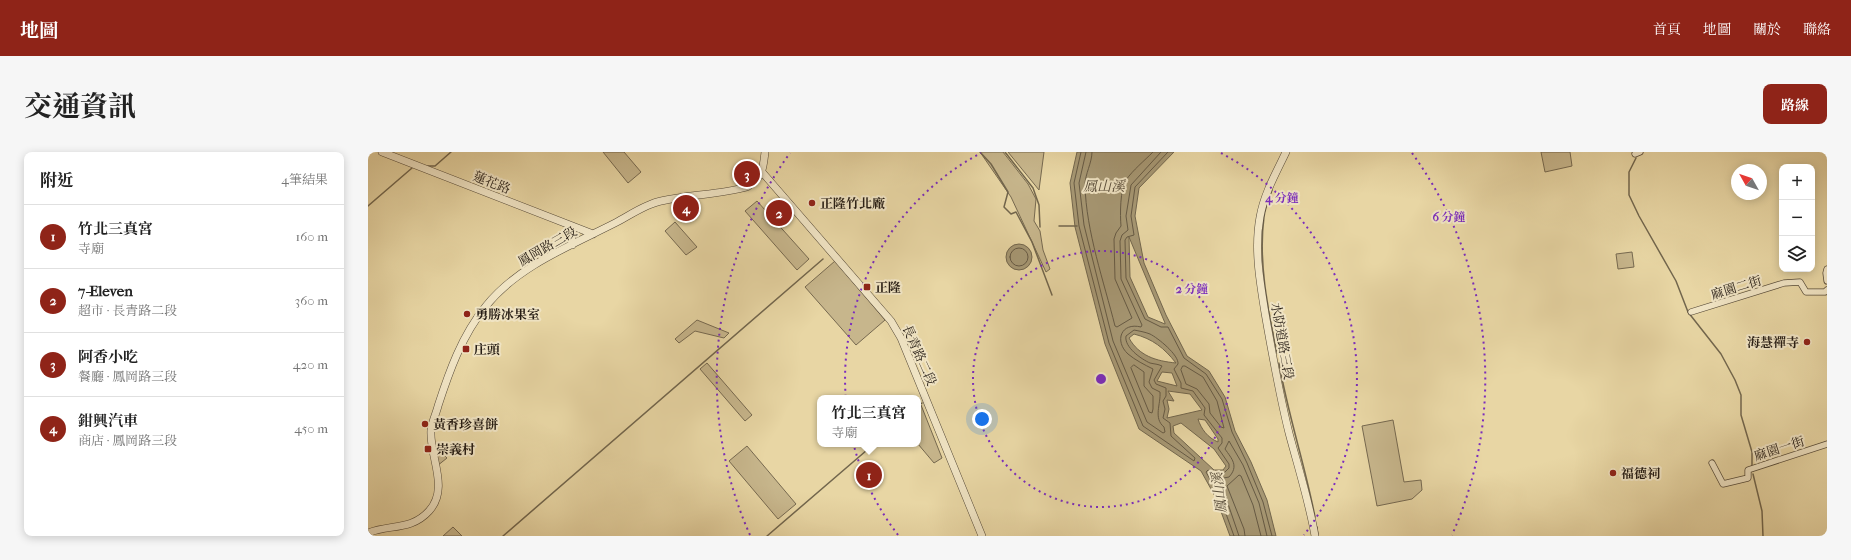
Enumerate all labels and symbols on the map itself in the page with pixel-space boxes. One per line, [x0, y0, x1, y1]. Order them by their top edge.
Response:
pin: 3 [734, 159, 760, 189]
north arrow [1731, 164, 1767, 200]
street label: 蓮花路 [471, 168, 513, 197]
water label: 鳳山溪 [1083, 178, 1127, 195]
text: 4 分鐘 [1264, 191, 1299, 206]
pin: 4 [673, 193, 699, 223]
place label: 正隆竹北廠 [820, 196, 885, 211]
pin: 2 [766, 198, 792, 228]
marker: 正隆竹北廠 [807, 198, 817, 208]
text: 6 分鐘 [1432, 210, 1466, 224]
street label: 鳳岡路三段 [515, 224, 579, 269]
street label: 麻園二街 [1709, 273, 1763, 302]
place label: 正隆 [875, 280, 901, 295]
marker: 正隆 [862, 282, 872, 292]
text: 2 分鐘 [1176, 282, 1208, 296]
street label: 水防道路三段 [1268, 301, 1297, 381]
place label: 勇勝冰果室 [475, 307, 540, 322]
marker: 勇勝冰果室 [462, 309, 472, 319]
street label: 長青路二段 [899, 322, 940, 388]
place label: 海慧禪寺 [1747, 335, 1799, 350]
marker: 海慧禪寺 [1802, 337, 1812, 347]
place label: 庄頭 [474, 342, 500, 357]
marker: 庄頭 [461, 344, 471, 354]
centre of rings [1094, 372, 1108, 386]
your location [972, 409, 992, 429]
place label: 黃香珍喜餅 [433, 417, 499, 432]
marker: 黃香珍喜餅 [420, 419, 430, 429]
street label: 麻園一街 [1752, 433, 1806, 464]
place label: 崇義村 [436, 442, 475, 457]
marker: 崇義村 [423, 444, 433, 454]
pin: 1 [856, 460, 882, 490]
place label: 福德祠 [1621, 466, 1660, 481]
marker: 福德祠 [1608, 468, 1618, 478]
water label: 鳳山溪 [1208, 469, 1230, 515]

